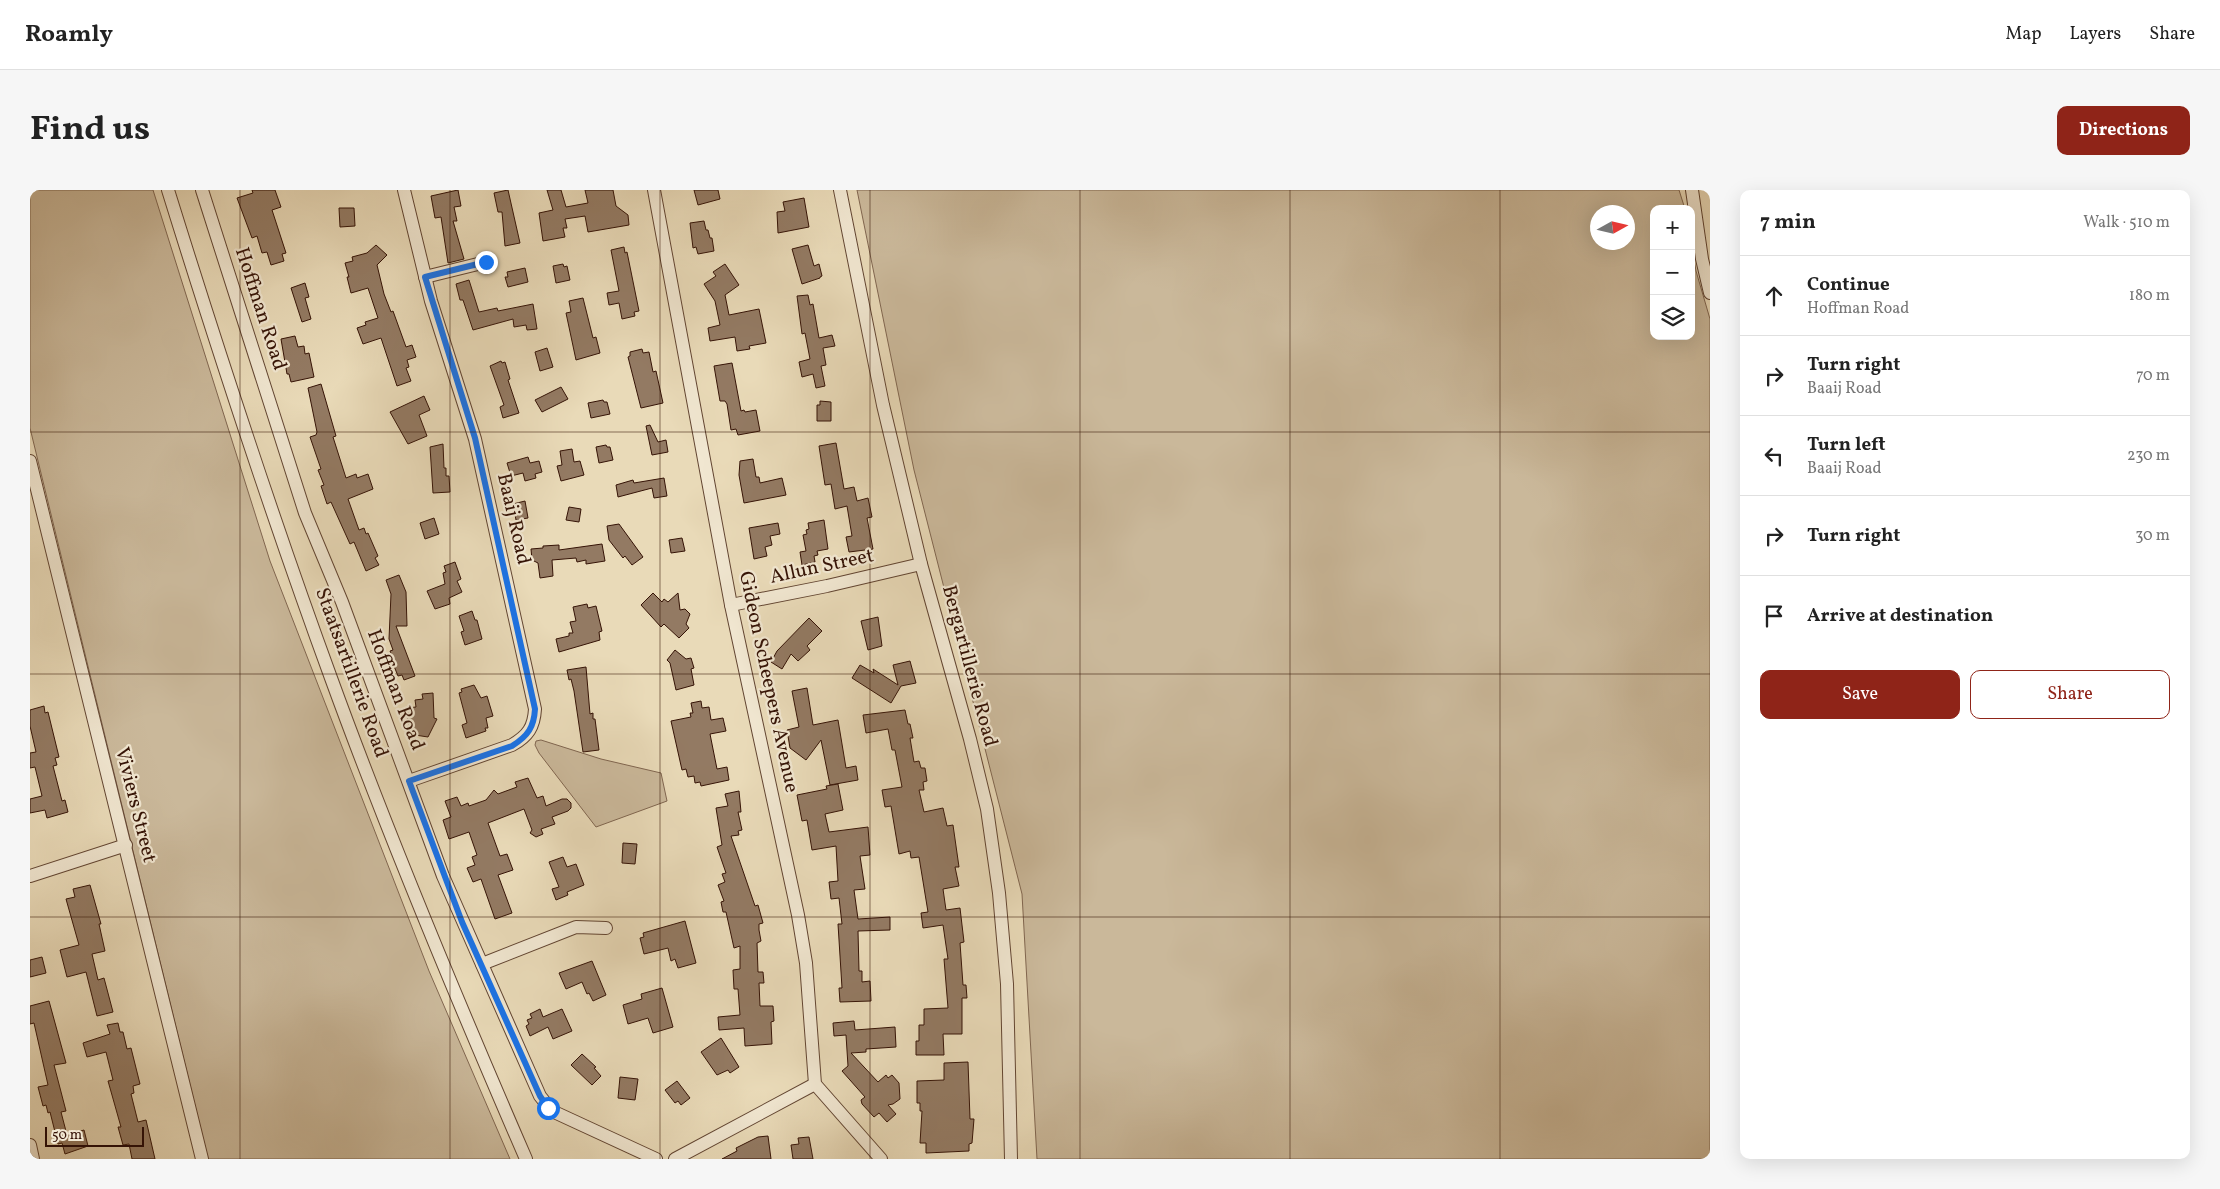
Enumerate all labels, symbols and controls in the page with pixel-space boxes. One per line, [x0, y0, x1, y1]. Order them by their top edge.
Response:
text: Roamly [25, 18, 113, 52]
text: Map [2005, 22, 2041, 47]
text: Layers [2069, 22, 2121, 47]
text: Share [2149, 22, 2195, 47]
text: Find us [30, 106, 150, 154]
button: Directions [2057, 106, 2190, 155]
north arrow [1590, 205, 1635, 250]
map controls [1650, 205, 1695, 340]
button: + [1650, 205, 1695, 250]
text: 7 min [1760, 208, 1816, 237]
text: Walk · 510 m [2083, 212, 2170, 234]
street label: Hoffman Road [227, 244, 293, 374]
button: − [1650, 250, 1695, 295]
route end [475, 251, 498, 274]
text: Continue [1807, 272, 1890, 298]
icon: ahead [1760, 282, 1788, 310]
text: 180 m [2129, 285, 2170, 307]
button: layers [1650, 295, 1695, 340]
text: Hoffman Road [1807, 298, 1909, 320]
text: Turn right [1807, 352, 1900, 378]
icon: right [1760, 362, 1788, 390]
text: 70 m [2136, 365, 2170, 387]
text: Baaij Road [1807, 378, 1881, 400]
text: Turn left [1807, 432, 1886, 458]
icon: left [1760, 442, 1788, 470]
text: 230 m [2127, 445, 2170, 467]
text: Baaij Road [1807, 458, 1881, 480]
street label: Baaij Road [489, 471, 537, 567]
icon: right [1760, 522, 1788, 550]
text: Turn right [1807, 523, 1900, 549]
text: 30 m [2135, 525, 2170, 547]
street label: Allun Street [767, 542, 877, 592]
street label: Gideon Scheepers Avenue [731, 569, 805, 795]
street label: Bergartillerie Road [934, 582, 1004, 750]
street label: Staatsartillerie Road [307, 584, 395, 762]
icon: arrive [1760, 602, 1788, 630]
text: Arrive at destination [1807, 603, 1993, 629]
street label: Hoffman Road [359, 625, 431, 755]
button: Save [1760, 670, 1960, 719]
button: Share [1970, 670, 2170, 719]
street label: Viviers Street [107, 744, 163, 866]
route start [537, 1097, 560, 1120]
scale bar [45, 1124, 144, 1147]
text: 50 m [52, 1126, 82, 1145]

